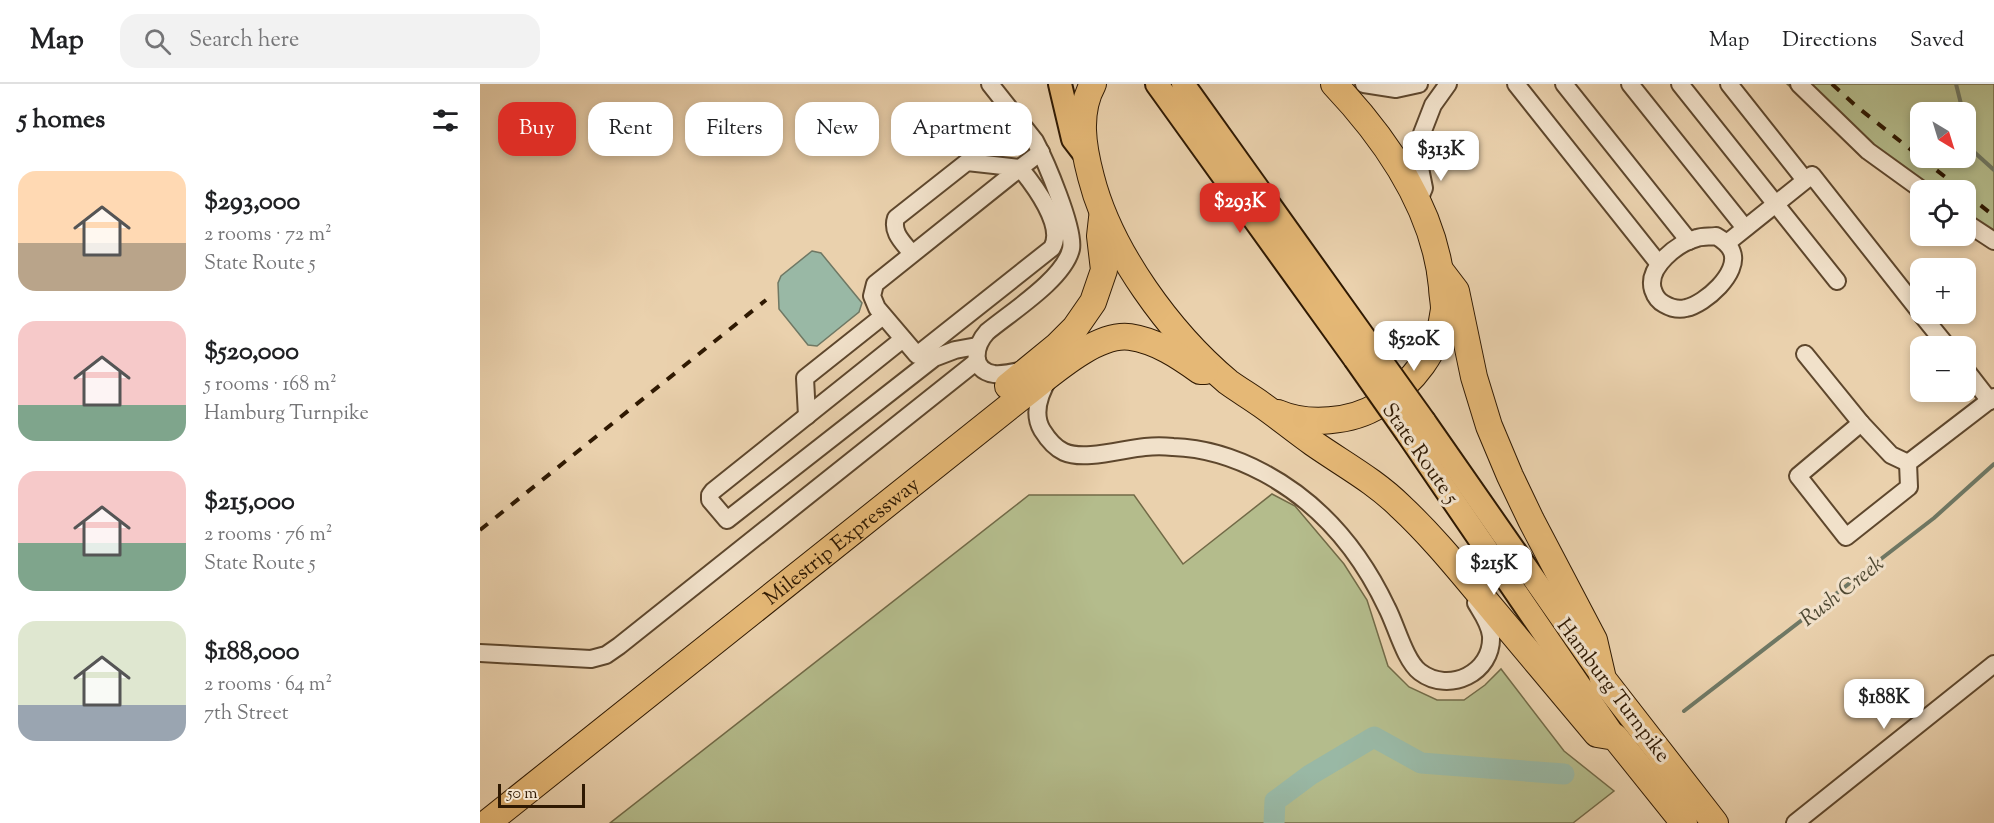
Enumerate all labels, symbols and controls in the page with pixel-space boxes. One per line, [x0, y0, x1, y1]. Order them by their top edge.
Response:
search box [120, 14, 540, 68]
text: Map [30, 21, 84, 61]
icon: search [141, 25, 174, 58]
text: Search here [189, 25, 299, 57]
text: Map [1709, 26, 1749, 56]
text: Directions [1782, 26, 1877, 56]
text: Saved [1910, 26, 1964, 56]
text: 5 homes [18, 102, 105, 139]
chip: Buy [498, 102, 576, 156]
chip: Rent [588, 102, 673, 156]
chip: Filters [685, 102, 783, 156]
chip: New [795, 102, 879, 156]
chip: Apartment [891, 102, 1032, 156]
north arrow [1910, 102, 1976, 168]
map controls [1910, 102, 1976, 402]
icon: filters [429, 104, 462, 137]
pin: $313K [1399, 131, 1483, 182]
text: $313K [1417, 136, 1465, 165]
button: locate [1910, 180, 1976, 246]
pin: $293K [1198, 183, 1282, 234]
text: $293,000 [204, 184, 300, 221]
text: $293K [1214, 188, 1266, 217]
icon: home [66, 195, 138, 267]
text: 2 rooms · 72 m² [204, 221, 332, 250]
text: State Route 5 [204, 250, 316, 279]
button: + [1910, 258, 1976, 324]
pin: $520K [1372, 321, 1456, 372]
text: $520K [1388, 326, 1440, 355]
text: $520,000 [204, 334, 299, 371]
button: − [1910, 336, 1976, 402]
icon: home [66, 345, 138, 417]
text: 5 rooms · 168 m² [204, 371, 337, 400]
street label: State Route 5 [1373, 398, 1465, 511]
text: Hamburg Turnpike [204, 400, 369, 429]
street label: Milestrip Expressway [758, 470, 927, 614]
text: $215,000 [204, 484, 295, 521]
icon: home [66, 495, 138, 567]
text: 2 rooms · 76 m² [204, 521, 332, 550]
pin: $215K [1452, 545, 1536, 596]
water label: Rush Creek [1794, 549, 1892, 635]
text: State Route 5 [204, 550, 316, 579]
text: $215K [1470, 550, 1518, 579]
street label: Hamburg Turnpike [1548, 613, 1676, 769]
text: $188,000 [204, 634, 299, 671]
icon: home [66, 645, 138, 717]
text: 2 rooms · 64 m² [204, 671, 332, 700]
pin: $188K [1842, 679, 1926, 730]
text: $188K [1858, 684, 1910, 713]
text: 7th Street [204, 700, 289, 729]
scale bar [498, 781, 585, 808]
text: 50 m [507, 783, 538, 806]

